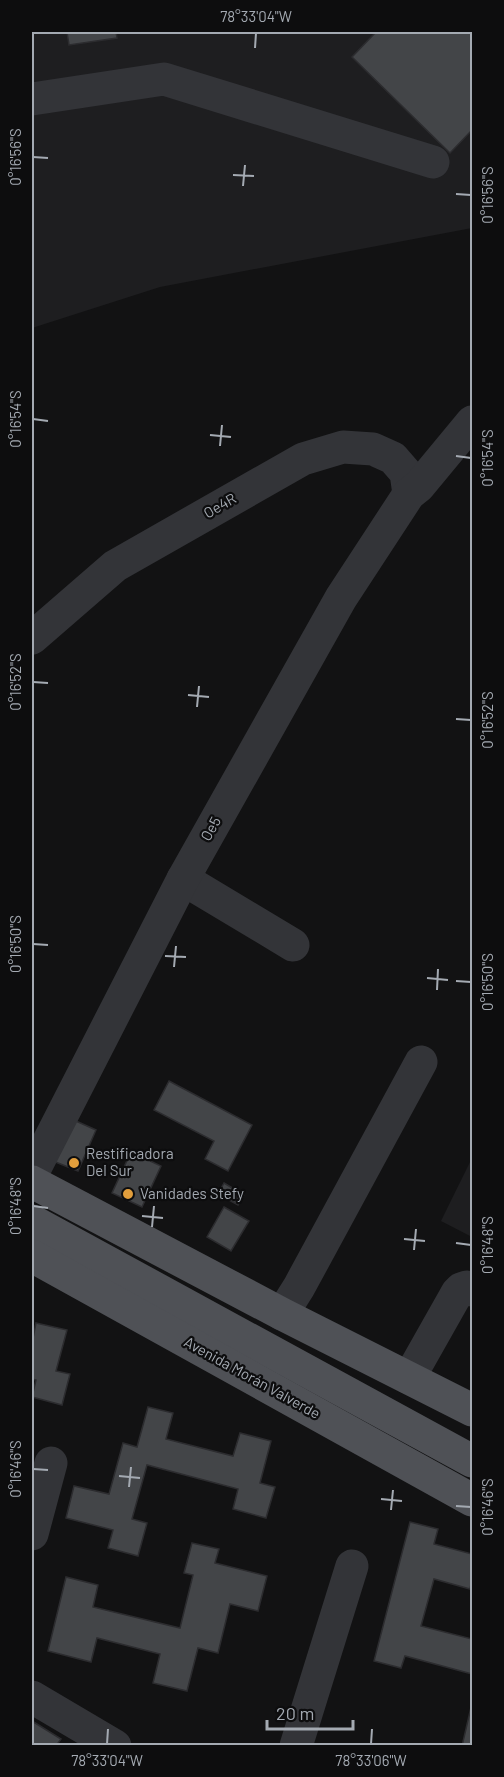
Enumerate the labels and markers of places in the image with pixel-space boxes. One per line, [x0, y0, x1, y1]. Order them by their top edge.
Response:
place label: Restificadora Del Sur [86, 1144, 174, 1179]
marker: Restificadora Del Sur [67, 1156, 81, 1170]
place label: Vanidades Stefy [140, 1184, 244, 1202]
marker: Vanidades Stefy [121, 1187, 135, 1201]

